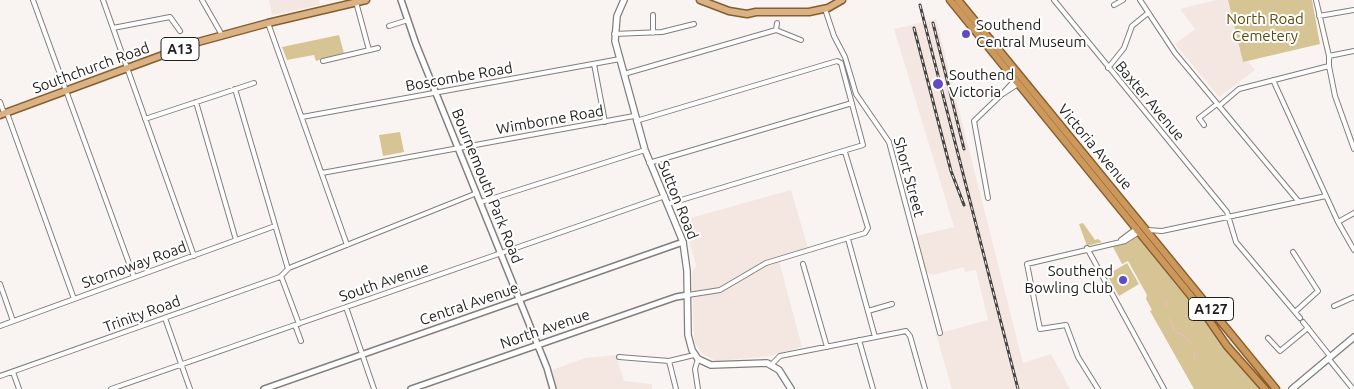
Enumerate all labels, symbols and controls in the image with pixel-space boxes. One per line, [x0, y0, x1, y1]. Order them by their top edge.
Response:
park label: North Road Cemetery [1226, 10, 1304, 45]
place label: Southend Central Museum [976, 16, 1087, 51]
marker: Southend Central Museum [960, 28, 972, 40]
road number: A13 [161, 38, 199, 61]
street label: Southchurch Road [30, 39, 152, 97]
street label: Baxter Avenue [1111, 57, 1189, 145]
street label: Boscombe Road [404, 59, 514, 95]
place label: Southend Victoria [949, 66, 1014, 101]
marker: Southend Victoria [931, 77, 945, 91]
street label: Victoria Avenue [1054, 101, 1136, 193]
street label: Wimborne Road [495, 102, 605, 138]
street label: Bournemouth Park Road [448, 106, 526, 266]
street label: Short Street [890, 135, 928, 219]
street label: Sutton Road [654, 158, 702, 242]
street label: Stornoway Road [79, 238, 189, 292]
street label: South Avenue [337, 258, 431, 306]
place label: Southend Bowling Club [1024, 262, 1113, 297]
marker: Southend Bowling Club [1117, 274, 1129, 286]
street label: Central Avenue [417, 279, 521, 329]
street label: Trinity Road [101, 292, 183, 336]
road number: A127 [1188, 298, 1234, 320]
street label: North Avenue [498, 305, 592, 353]

